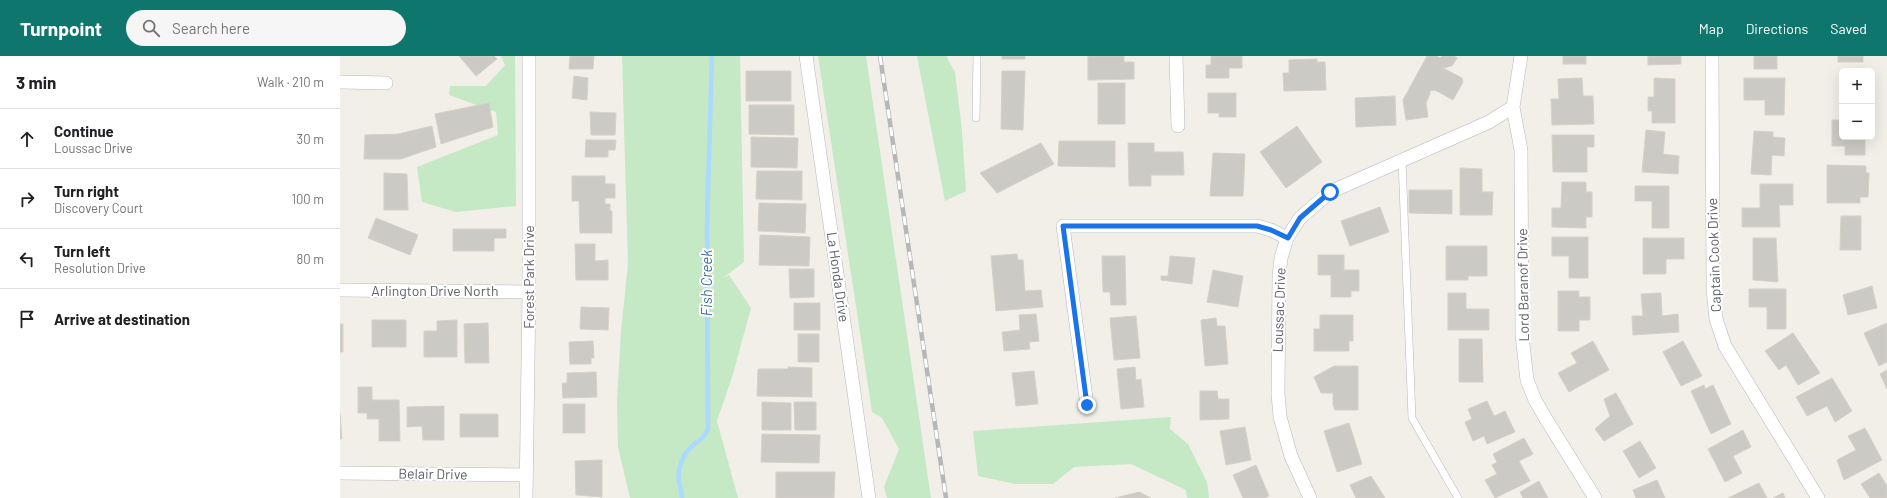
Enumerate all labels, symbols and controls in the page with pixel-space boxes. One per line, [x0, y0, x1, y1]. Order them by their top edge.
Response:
search box [126, 10, 406, 46]
text: Turnpoint [20, 17, 102, 40]
icon: search [140, 17, 162, 39]
text: Search here [172, 19, 250, 37]
text: Map [1699, 20, 1724, 37]
text: Directions [1746, 20, 1808, 37]
text: Saved [1830, 20, 1867, 37]
map controls [1839, 68, 1875, 140]
button: + [1839, 68, 1875, 104]
text: 3 min [16, 72, 56, 92]
text: Walk · 210 m [257, 74, 324, 90]
button: − [1839, 104, 1875, 140]
text: Continue [54, 122, 114, 140]
icon: ahead [16, 128, 38, 150]
text: 30 m [297, 131, 324, 147]
text: Loussac Drive [54, 140, 133, 156]
text: Turn right [54, 182, 119, 200]
route start [1321, 183, 1339, 201]
icon: right [16, 188, 38, 210]
text: 100 m [291, 191, 324, 207]
street label: Captain Cook Drive [1703, 198, 1724, 312]
text: Discovery Court [54, 200, 143, 216]
street label: Forest Park Drive [520, 225, 537, 329]
street label: Lord Baranof Drive [1513, 228, 1532, 342]
street label: La Honda Drive [824, 231, 853, 323]
text: Turn left [54, 242, 110, 260]
icon: left [16, 248, 38, 270]
water label: Fish Creek [697, 249, 715, 316]
text: 80 m [297, 251, 324, 267]
text: Resolution Drive [54, 260, 146, 276]
street label: Loussac Drive [1269, 267, 1288, 353]
street label: Arlington Drive North [371, 282, 499, 299]
icon: arrive [16, 308, 38, 330]
text: Arrive at destination [54, 310, 190, 328]
route end [1078, 396, 1096, 414]
street label: Belair Drive [398, 464, 468, 483]

